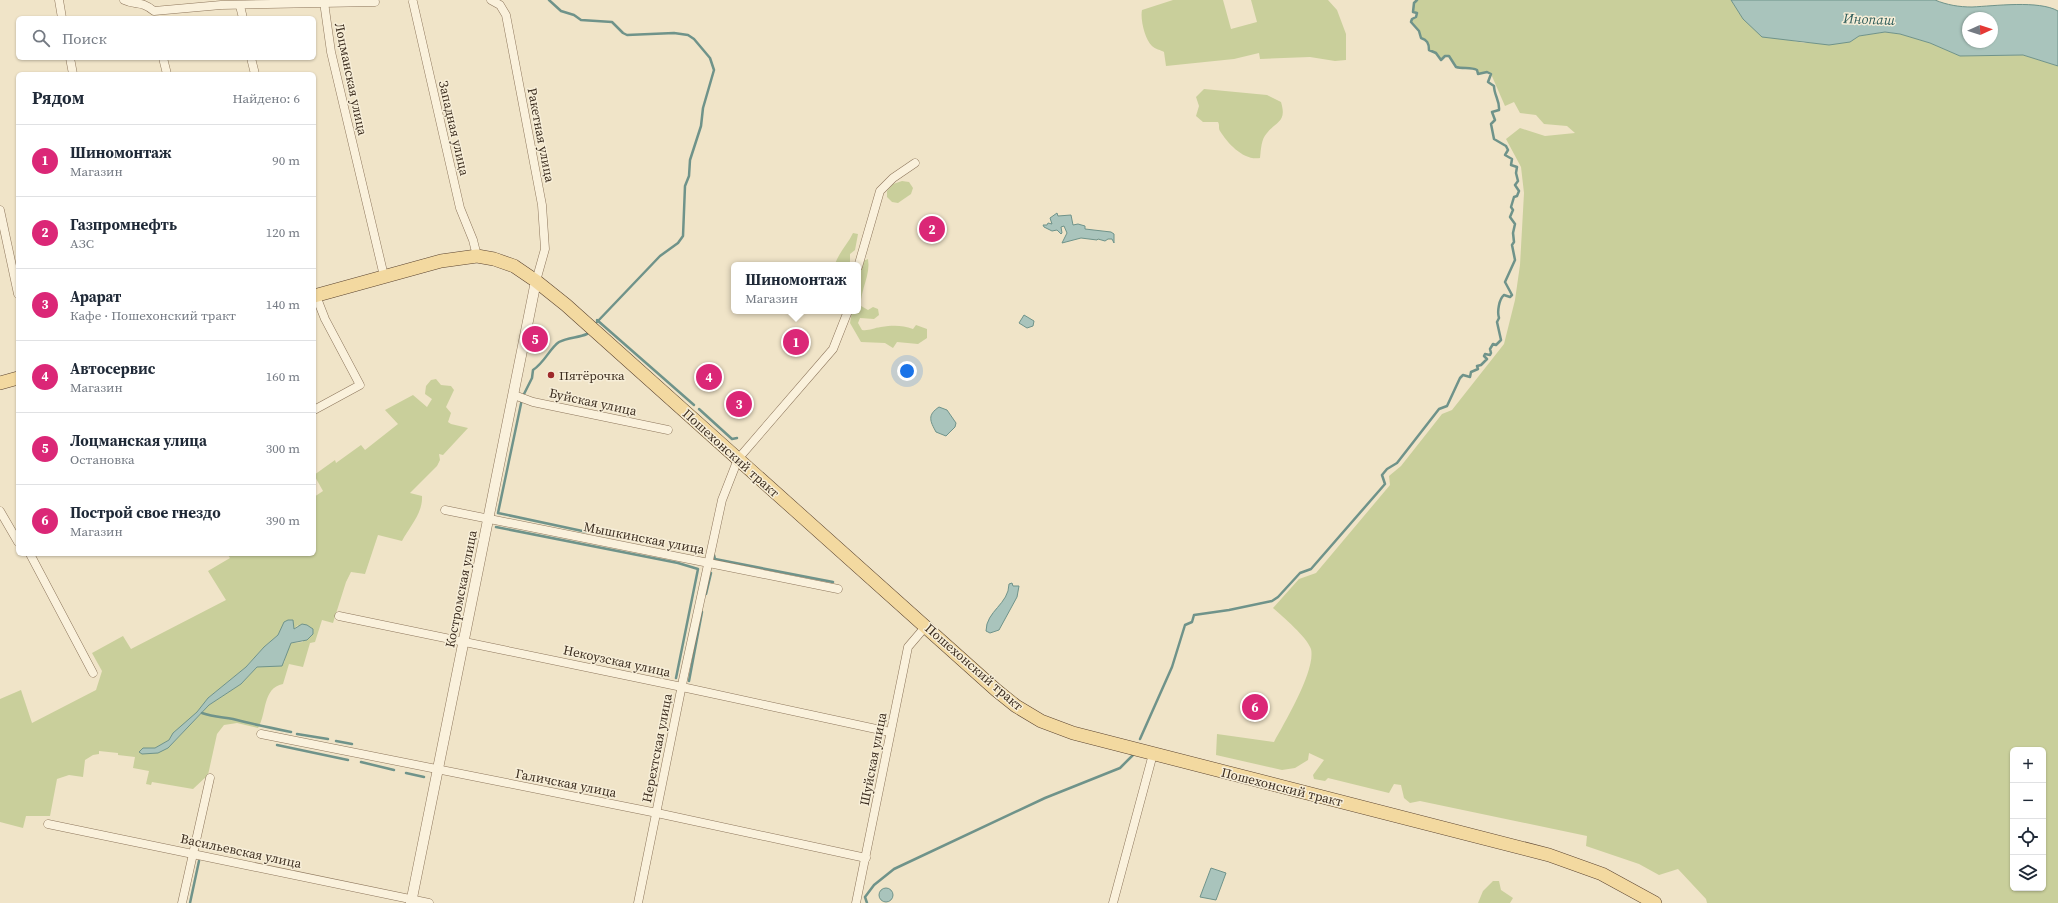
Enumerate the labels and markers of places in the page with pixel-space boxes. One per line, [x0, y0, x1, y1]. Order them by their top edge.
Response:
pin: 2 [919, 214, 945, 244]
pin: 5 [522, 324, 548, 354]
pin: 1 [783, 327, 809, 357]
pin: 4 [696, 362, 722, 392]
place label: Пятёрочка [559, 367, 625, 384]
marker: Пятёрочка [546, 370, 556, 380]
pin: 3 [726, 389, 752, 419]
pin: 6 [1242, 692, 1268, 722]

